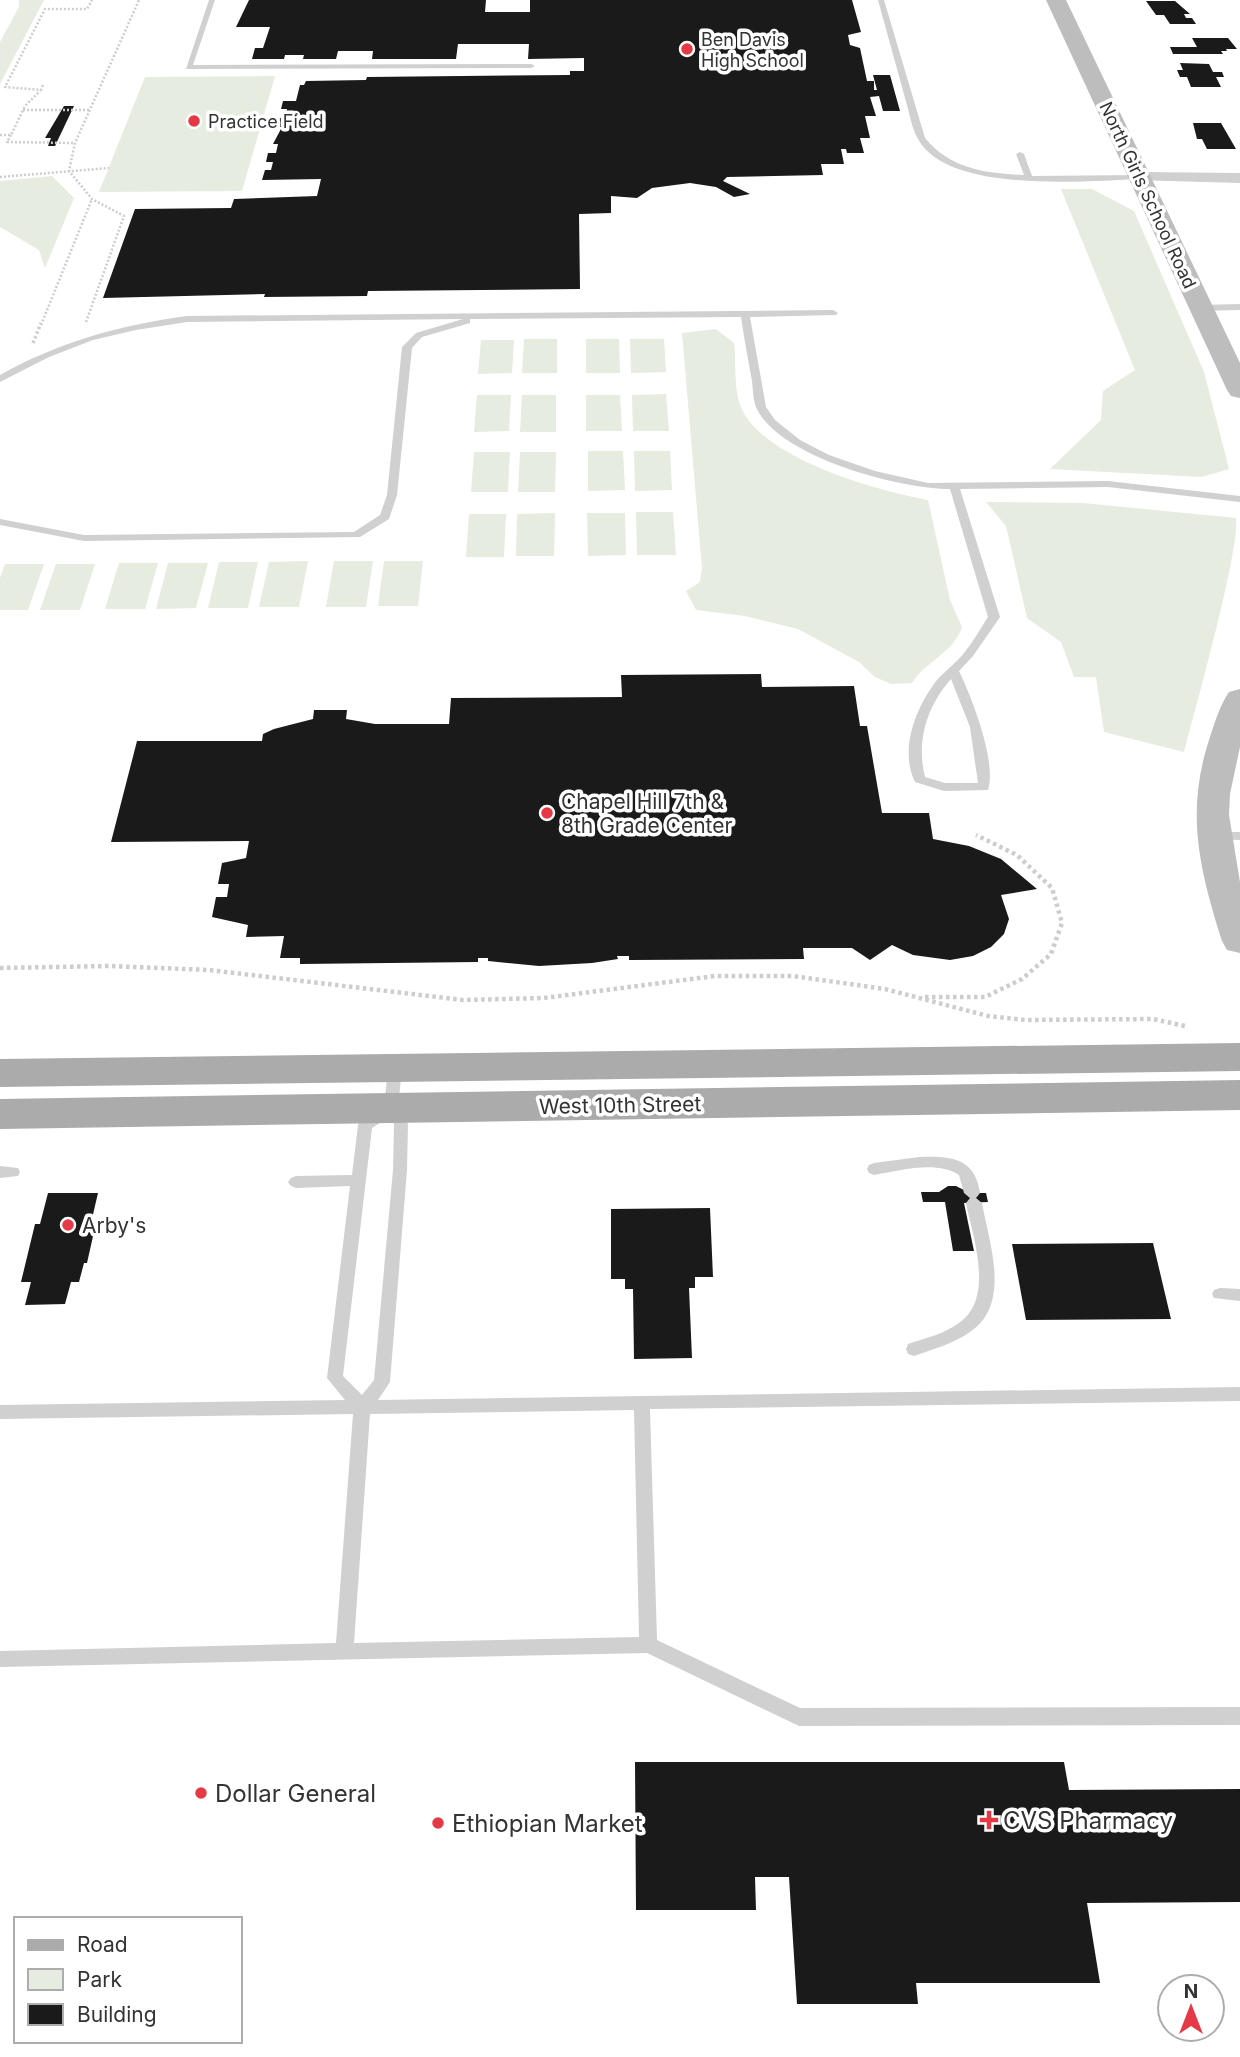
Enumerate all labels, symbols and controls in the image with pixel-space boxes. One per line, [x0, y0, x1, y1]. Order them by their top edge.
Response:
place label: Ben Davis High School [701, 29, 804, 71]
marker: Ben Davis High School [679, 41, 695, 57]
street label: North Girls School Road [1095, 98, 1201, 292]
place label: Practice Field [208, 111, 324, 132]
marker: Practice Field [186, 113, 202, 129]
place label: Chapel Hill 7th & 8th Grade Center [561, 789, 732, 838]
marker: Chapel Hill 7th & 8th Grade Center [539, 805, 555, 821]
street label: West 10th Street [539, 1091, 701, 1119]
place label: Arby's [82, 1213, 146, 1238]
marker: Arby's [60, 1217, 76, 1233]
place label: Dollar General [215, 1779, 376, 1808]
marker: Dollar General [193, 1785, 209, 1801]
place label: CVS Pharmacy [1003, 1806, 1173, 1835]
place label: Ethiopian Market [452, 1809, 643, 1838]
marker: CVS Pharmacy [981, 1812, 997, 1828]
marker: Ethiopian Market [430, 1815, 446, 1831]
legend [14, 1917, 242, 2043]
text: Road [77, 1932, 128, 1957]
text: Park [77, 1967, 122, 1992]
north arrow [1156, 1973, 1226, 2043]
text: N [1184, 1980, 1198, 2003]
text: Building [77, 2002, 157, 2027]

